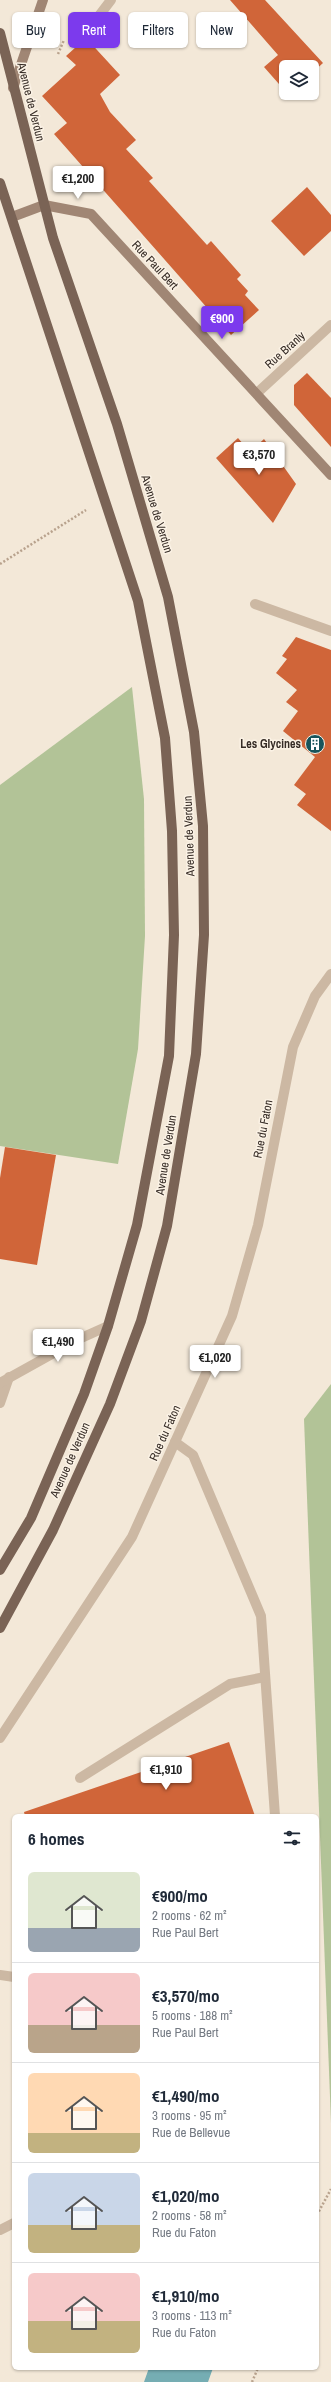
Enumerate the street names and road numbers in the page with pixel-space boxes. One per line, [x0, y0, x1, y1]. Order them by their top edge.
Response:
street label: Avenue de Verdun [13, 60, 49, 143]
street label: Rue Paul Bert [128, 237, 182, 293]
street label: Rue Branly [262, 328, 308, 372]
street label: Avenue de Verdun [137, 472, 176, 555]
street label: Avenue de Verdun [180, 795, 198, 878]
street label: Rue du Faton [250, 1098, 276, 1160]
street label: Avenue de Verdun [152, 1114, 180, 1197]
street label: Rue du Faton [146, 1403, 184, 1463]
street label: Avenue de Verdun [46, 1420, 94, 1501]

